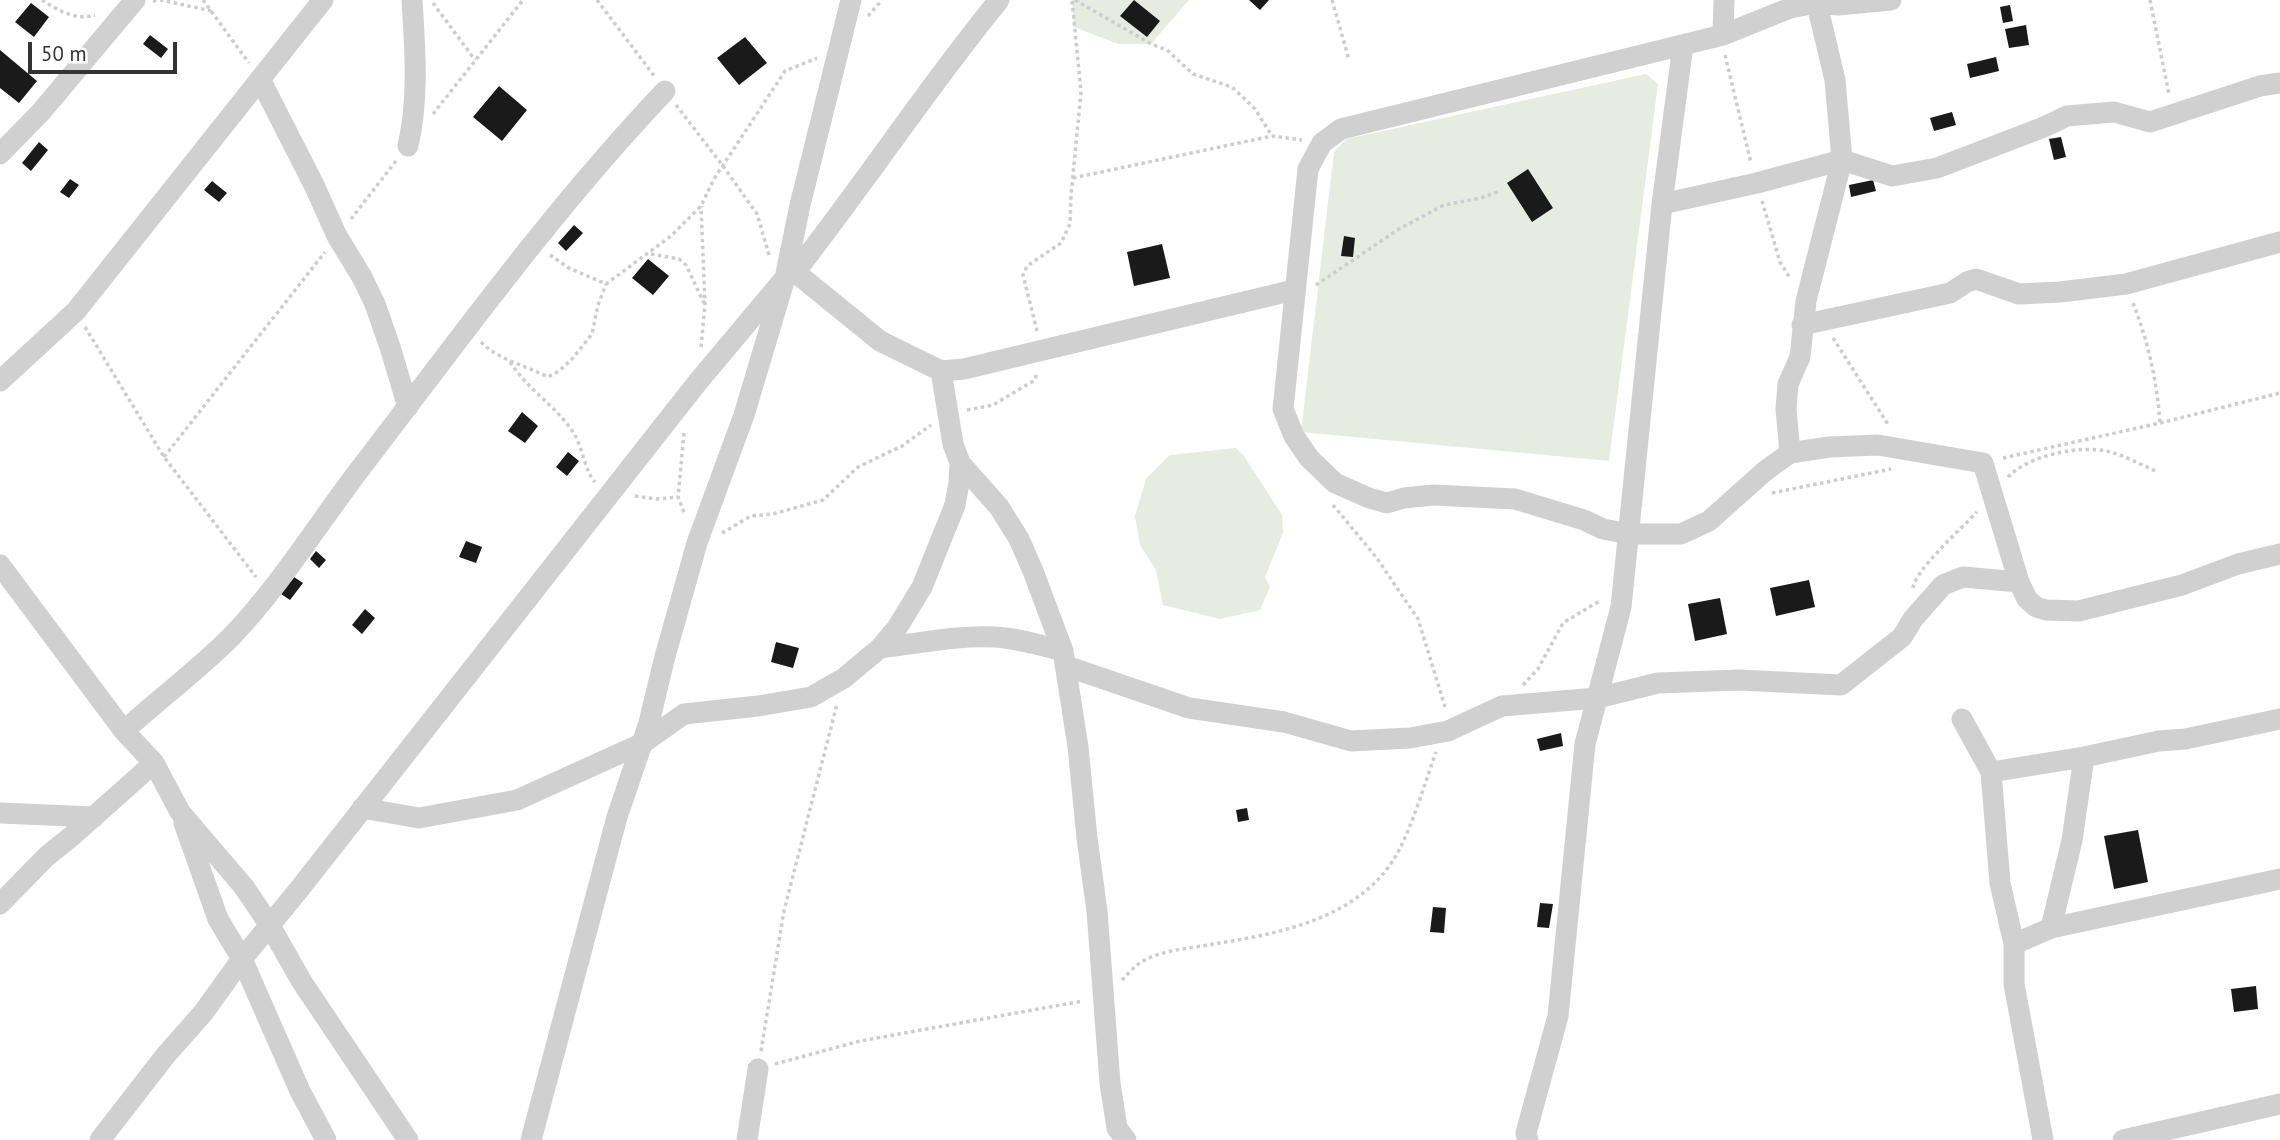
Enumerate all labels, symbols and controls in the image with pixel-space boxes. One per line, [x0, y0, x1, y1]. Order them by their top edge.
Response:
scale bar [32, 28, 180, 72]
text: 50 m [41, 40, 87, 67]

